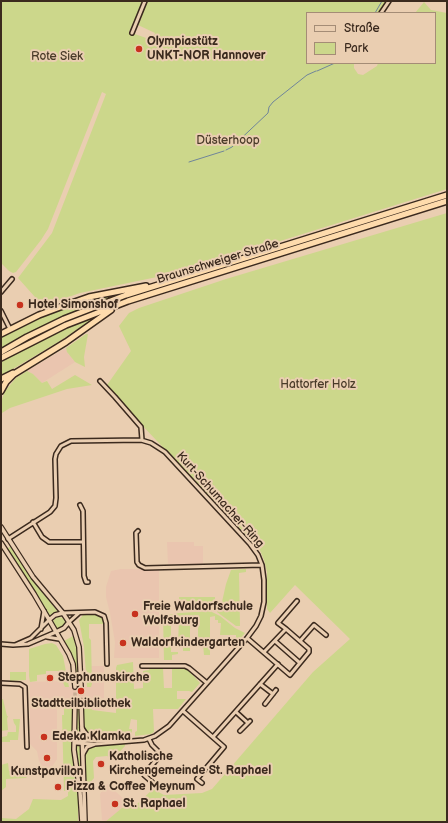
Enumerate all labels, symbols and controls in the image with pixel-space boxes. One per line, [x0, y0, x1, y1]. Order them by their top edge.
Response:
legend [306, 12, 436, 64]
text: Straße [344, 21, 380, 36]
place label: Olympiastütz UNKT-NOR Hannover [147, 35, 266, 63]
text: Park [344, 41, 368, 56]
marker: Olympiastütz UNKT-NOR Hannover [134, 44, 144, 54]
park label: Rote Siek [31, 50, 83, 64]
park label: Düsterhoop [196, 134, 260, 148]
street label: Braunschweiger Straße [155, 237, 281, 287]
place label: Hotel Simonshof [28, 298, 118, 312]
marker: Hotel Simonshof [15, 300, 25, 310]
park label: Hattorfer Holz [280, 378, 356, 392]
street label: Kurt-Schumacher-Ring [173, 449, 267, 551]
place label: Freie Waldorfschule Wolfsburg [143, 600, 253, 628]
marker: Freie Waldorfschule Wolfsburg [130, 609, 140, 619]
place label: Waldorfkindergarten [131, 636, 245, 650]
marker: Waldorfkindergarten [118, 638, 128, 648]
place label: Stephanuskirche [58, 671, 149, 685]
marker: Stephanuskirche [45, 673, 55, 683]
marker: Stadtteilbibliothek [76, 686, 86, 696]
place label: Stadtteilbibliothek [31, 697, 131, 711]
place label: Edeka Klamka [52, 730, 131, 744]
marker: Edeka Klamka [39, 732, 49, 742]
place label: Katholische Kirchengemeinde St. Raphael [109, 750, 271, 778]
marker: Kunstpavillon [42, 753, 52, 763]
marker: Katholische Kirchengemeinde St. Raphael [96, 759, 106, 769]
place label: Kunstpavillon [11, 765, 83, 779]
place label: Pizza & Coffee Meynum [66, 780, 195, 794]
marker: Pizza & Coffee Meynum [53, 782, 63, 792]
place label: St. Raphael [123, 797, 186, 811]
marker: St. Raphael [110, 799, 120, 809]

